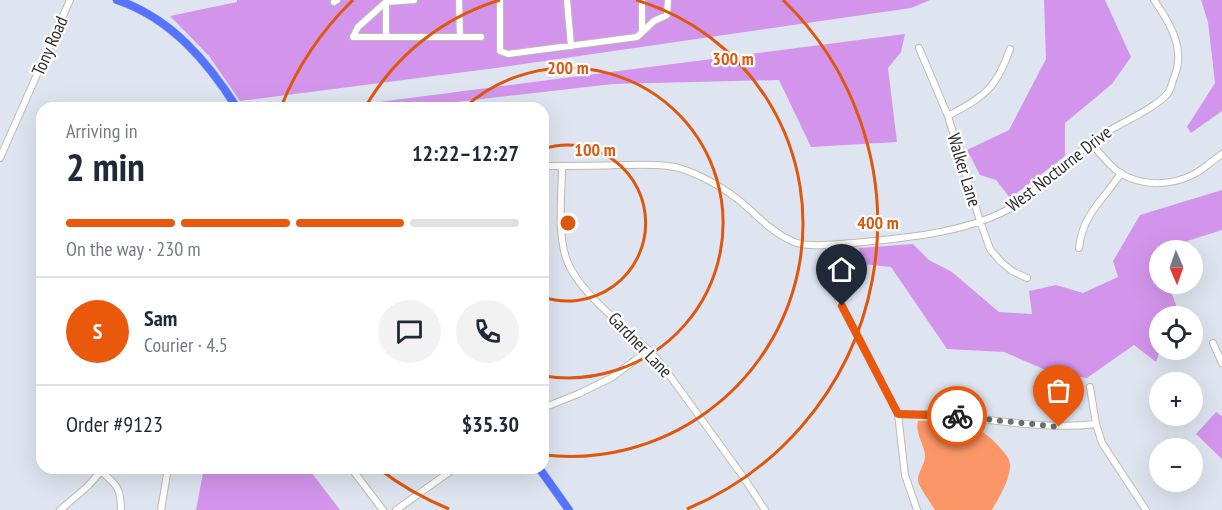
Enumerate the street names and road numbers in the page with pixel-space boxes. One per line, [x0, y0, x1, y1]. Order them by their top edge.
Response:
street label: Tony Road [26, 13, 73, 79]
street label: West Nocturne Drive [1002, 120, 1116, 217]
street label: Walker Lane [942, 130, 987, 209]
street label: Gardner Lane [603, 307, 677, 382]

